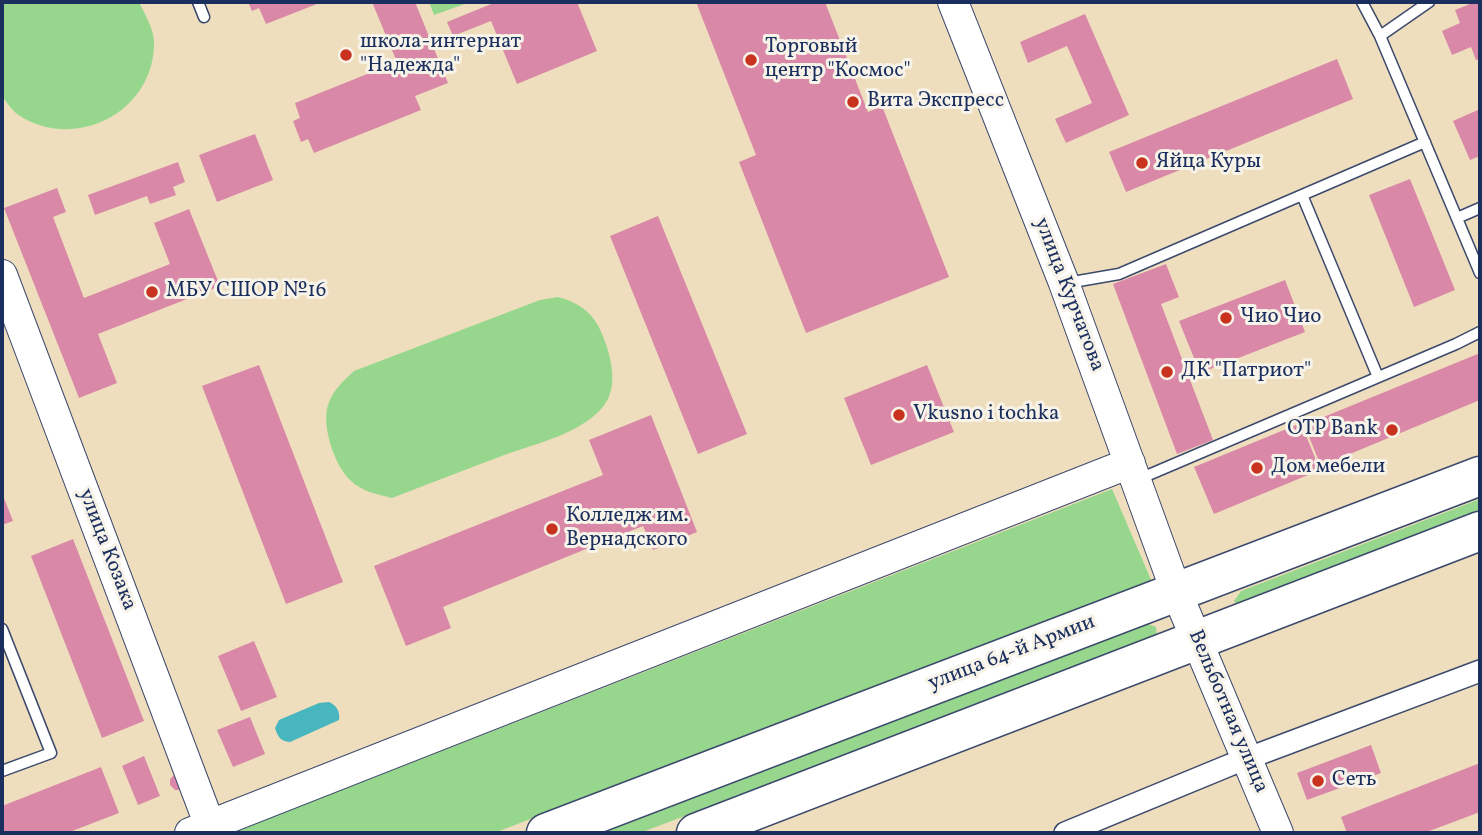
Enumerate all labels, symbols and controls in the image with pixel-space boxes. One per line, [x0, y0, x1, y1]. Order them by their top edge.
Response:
place label: школа-интернат "Надежда" [360, 30, 521, 80]
place label: Торговый центр "Космос" [765, 35, 911, 85]
marker: школа-интернат "Надежда" [338, 47, 354, 63]
marker: Торговый центр "Космос" [743, 52, 759, 68]
place label: Вита Экспресс [867, 89, 1004, 115]
marker: Вита Экспресс [845, 94, 861, 110]
place label: Яйца Куры [1156, 150, 1261, 176]
marker: Яйца Куры [1134, 155, 1150, 171]
street label: улица Курчатова [1027, 215, 1109, 375]
place label: МБУ СШОР №16 [166, 279, 326, 305]
marker: МБУ СШОР №16 [144, 284, 160, 300]
place label: Чио Чио [1240, 305, 1321, 331]
marker: Чио Чио [1218, 310, 1234, 326]
place label: ДК "Патриот" [1181, 359, 1311, 385]
marker: ДК "Патриот" [1159, 364, 1175, 380]
place label: Vkusno i tochka [913, 402, 1060, 428]
marker: Vkusno i tochka [891, 407, 907, 423]
place label: OTP Bank [1287, 417, 1378, 443]
marker: OTP Bank [1384, 422, 1400, 438]
place label: Дом мебели [1271, 455, 1385, 481]
marker: Дом мебели [1249, 460, 1265, 476]
street label: улица Козака [71, 486, 141, 614]
place label: Колледж им. Вернадского [566, 504, 688, 554]
marker: Колледж им. Вернадского [544, 521, 560, 537]
street label: улица 64-й Армии [925, 611, 1099, 697]
street label: Вельботная улица [1181, 627, 1273, 797]
place label: Сеть [1332, 768, 1377, 794]
marker: Сеть [1310, 773, 1326, 789]

